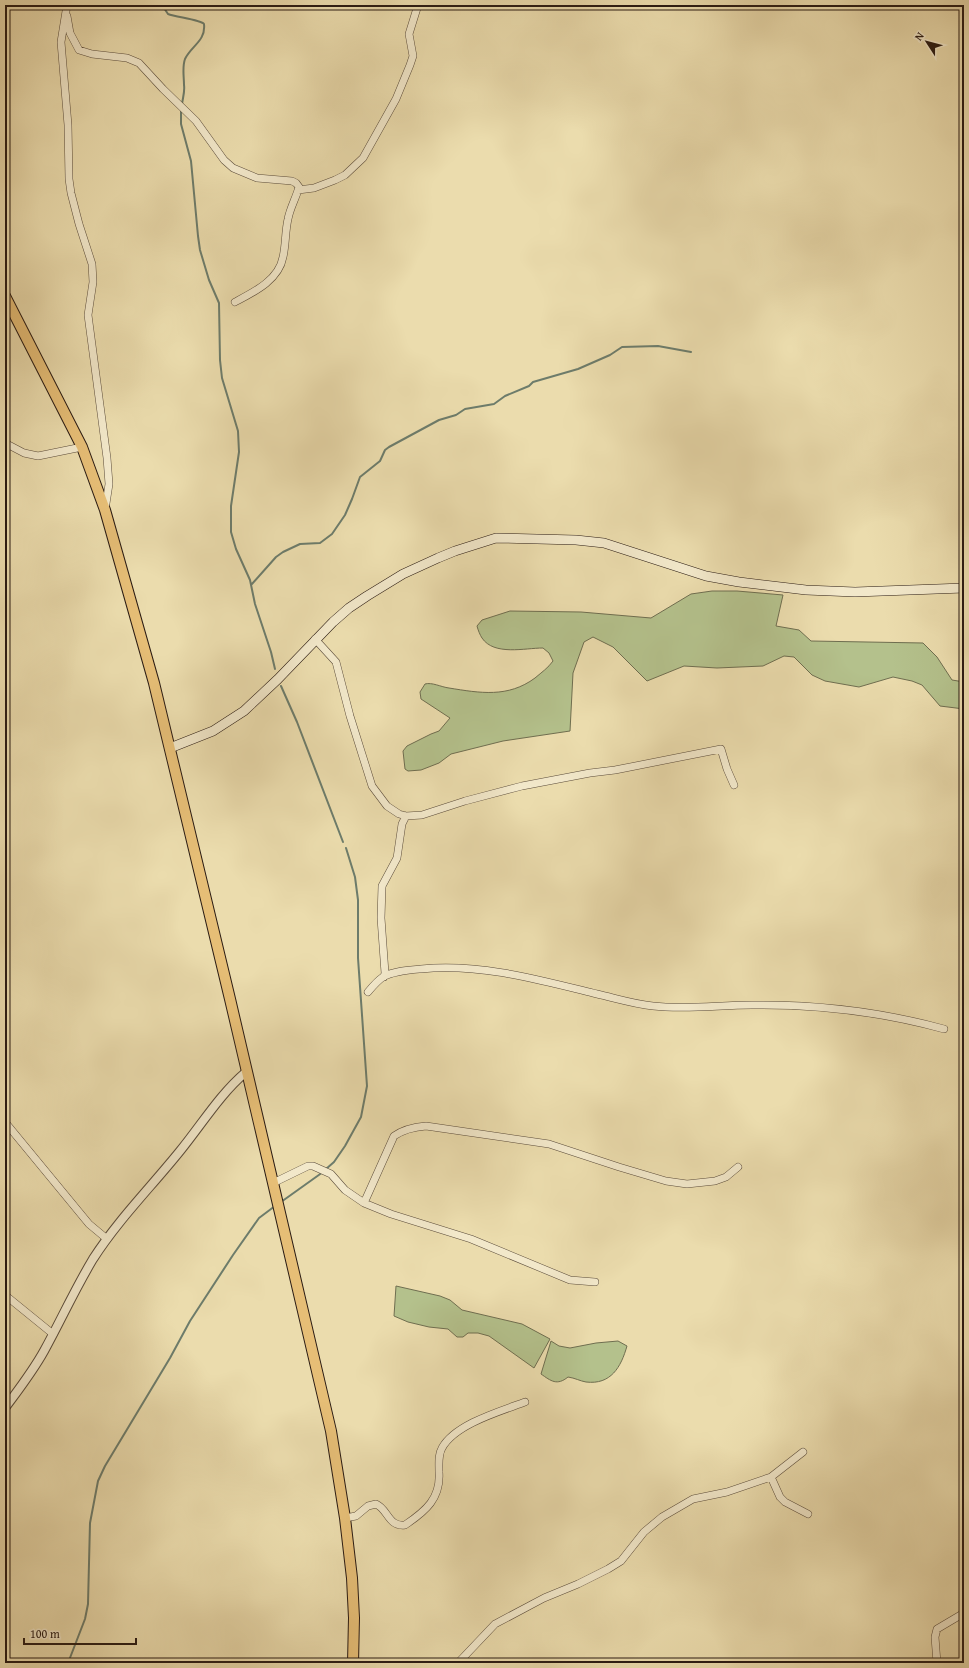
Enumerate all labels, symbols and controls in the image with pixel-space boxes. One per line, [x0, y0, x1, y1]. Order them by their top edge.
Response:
north arrow [907, 22, 947, 62]
text: N [910, 28, 928, 44]
scale bar [24, 1620, 136, 1646]
text: 100 m [30, 1625, 60, 1642]

